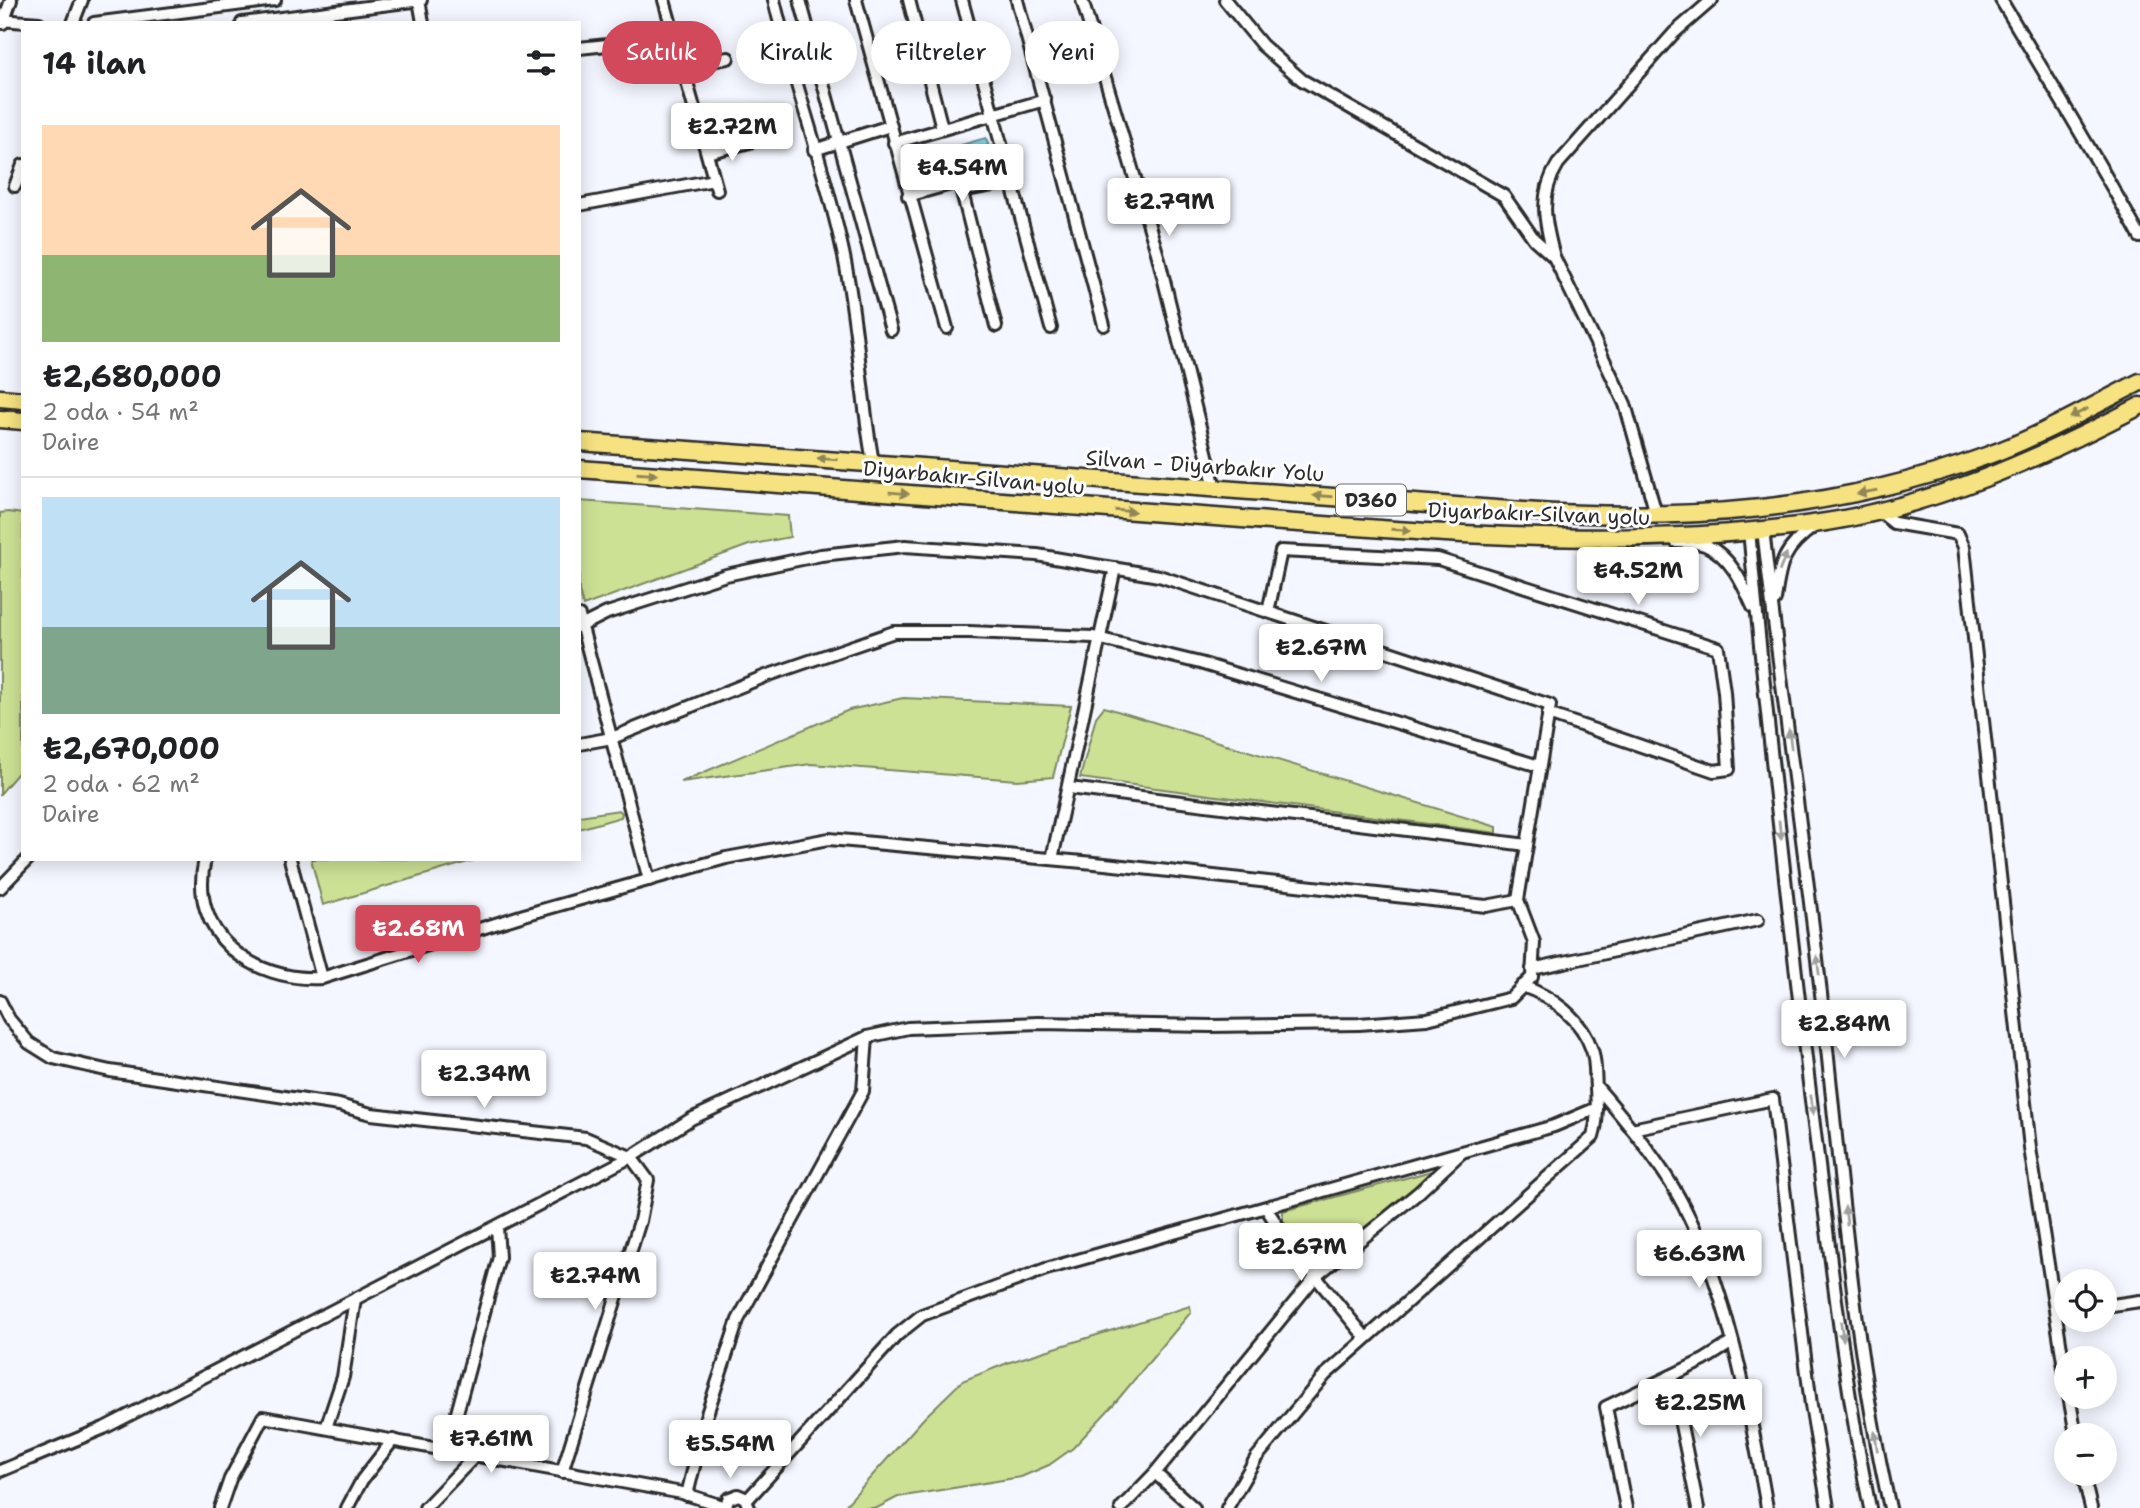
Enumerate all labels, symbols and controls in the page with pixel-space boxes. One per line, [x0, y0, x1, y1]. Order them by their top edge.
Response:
chip: Satılık [602, 21, 722, 84]
chip: Kiralık [736, 21, 857, 84]
chip: Filtreler [871, 21, 1011, 84]
chip: Yeni [1025, 21, 1119, 84]
text: 14 ilan [42, 43, 146, 84]
icon: filters [522, 44, 560, 82]
pin: ₺2.72M [675, 104, 789, 163]
text: ₺2.72M [687, 111, 777, 141]
pin: ₺4.54M [905, 144, 1019, 204]
text: ₺4.54M [916, 152, 1008, 182]
icon: home [238, 170, 364, 296]
pin: ₺2.79M [1112, 178, 1226, 238]
text: ₺2.79M [1123, 186, 1215, 216]
text: ₺2,680,000 [42, 356, 222, 397]
text: 2 oda · 54 m² [42, 397, 199, 427]
one-way arrow [2069, 407, 2089, 418]
text: Daire [42, 427, 100, 457]
street label: Silvan - Diyarbakır Yolu [1085, 444, 1325, 488]
one-way arrow [816, 453, 838, 464]
street label: Diyarbakır-Silvan yolu [862, 454, 1086, 502]
one-way arrow [637, 469, 659, 480]
road number: D360 [1336, 485, 1406, 516]
one-way arrow [1855, 487, 1877, 498]
one-way arrow [888, 488, 910, 499]
one-way arrow [1312, 490, 1334, 501]
street label: Diyarbakır-Silvan yolu [1427, 496, 1651, 532]
one-way arrow [1115, 506, 1137, 517]
one-way arrow [1390, 525, 1412, 536]
icon: home [238, 542, 364, 668]
pin: ₺4.52M [1581, 548, 1695, 607]
one-way arrow [1778, 551, 1789, 572]
text: ₺4.52M [1593, 555, 1683, 585]
pin: ₺2.67M [1264, 624, 1378, 684]
text: ₺2.67M [1275, 632, 1367, 662]
text: ₺2,670,000 [42, 728, 220, 769]
one-way arrow [1784, 728, 1795, 750]
text: 2 oda · 62 m² [42, 769, 200, 799]
text: Daire [42, 799, 100, 829]
one-way arrow [1775, 820, 1786, 842]
pin: ₺2.68M [361, 906, 475, 965]
text: ₺2.68M [371, 913, 465, 943]
one-way arrow [1812, 954, 1823, 976]
pin: ₺2.84M [1787, 1000, 1901, 1060]
text: ₺2.84M [1797, 1008, 1891, 1038]
pin: ₺2.34M [427, 1050, 541, 1110]
text: ₺2.34M [437, 1058, 531, 1088]
one-way arrow [1806, 1094, 1817, 1116]
one-way arrow [1840, 1205, 1851, 1227]
pin: ₺2.67M [1244, 1224, 1358, 1283]
pin: ₺6.63M [1642, 1230, 1756, 1290]
text: ₺2.67M [1255, 1231, 1347, 1261]
text: ₺6.63M [1653, 1238, 1745, 1268]
pin: ₺2.74M [538, 1252, 652, 1312]
text: ₺2.74M [549, 1260, 641, 1290]
map controls [2054, 1269, 2117, 1486]
button: locate [2054, 1269, 2117, 1332]
one-way arrow [1836, 1320, 1847, 1342]
button: + [2054, 1346, 2117, 1409]
pin: ₺2.25M [1643, 1380, 1757, 1439]
text: ₺2.25M [1654, 1387, 1746, 1417]
pin: ₺7.61M [434, 1416, 548, 1475]
pin: ₺5.54M [673, 1420, 787, 1480]
text: ₺7.61M [449, 1423, 533, 1453]
button: − [2054, 1423, 2117, 1486]
text: ₺5.54M [685, 1428, 775, 1458]
one-way arrow [1870, 1430, 1881, 1452]

